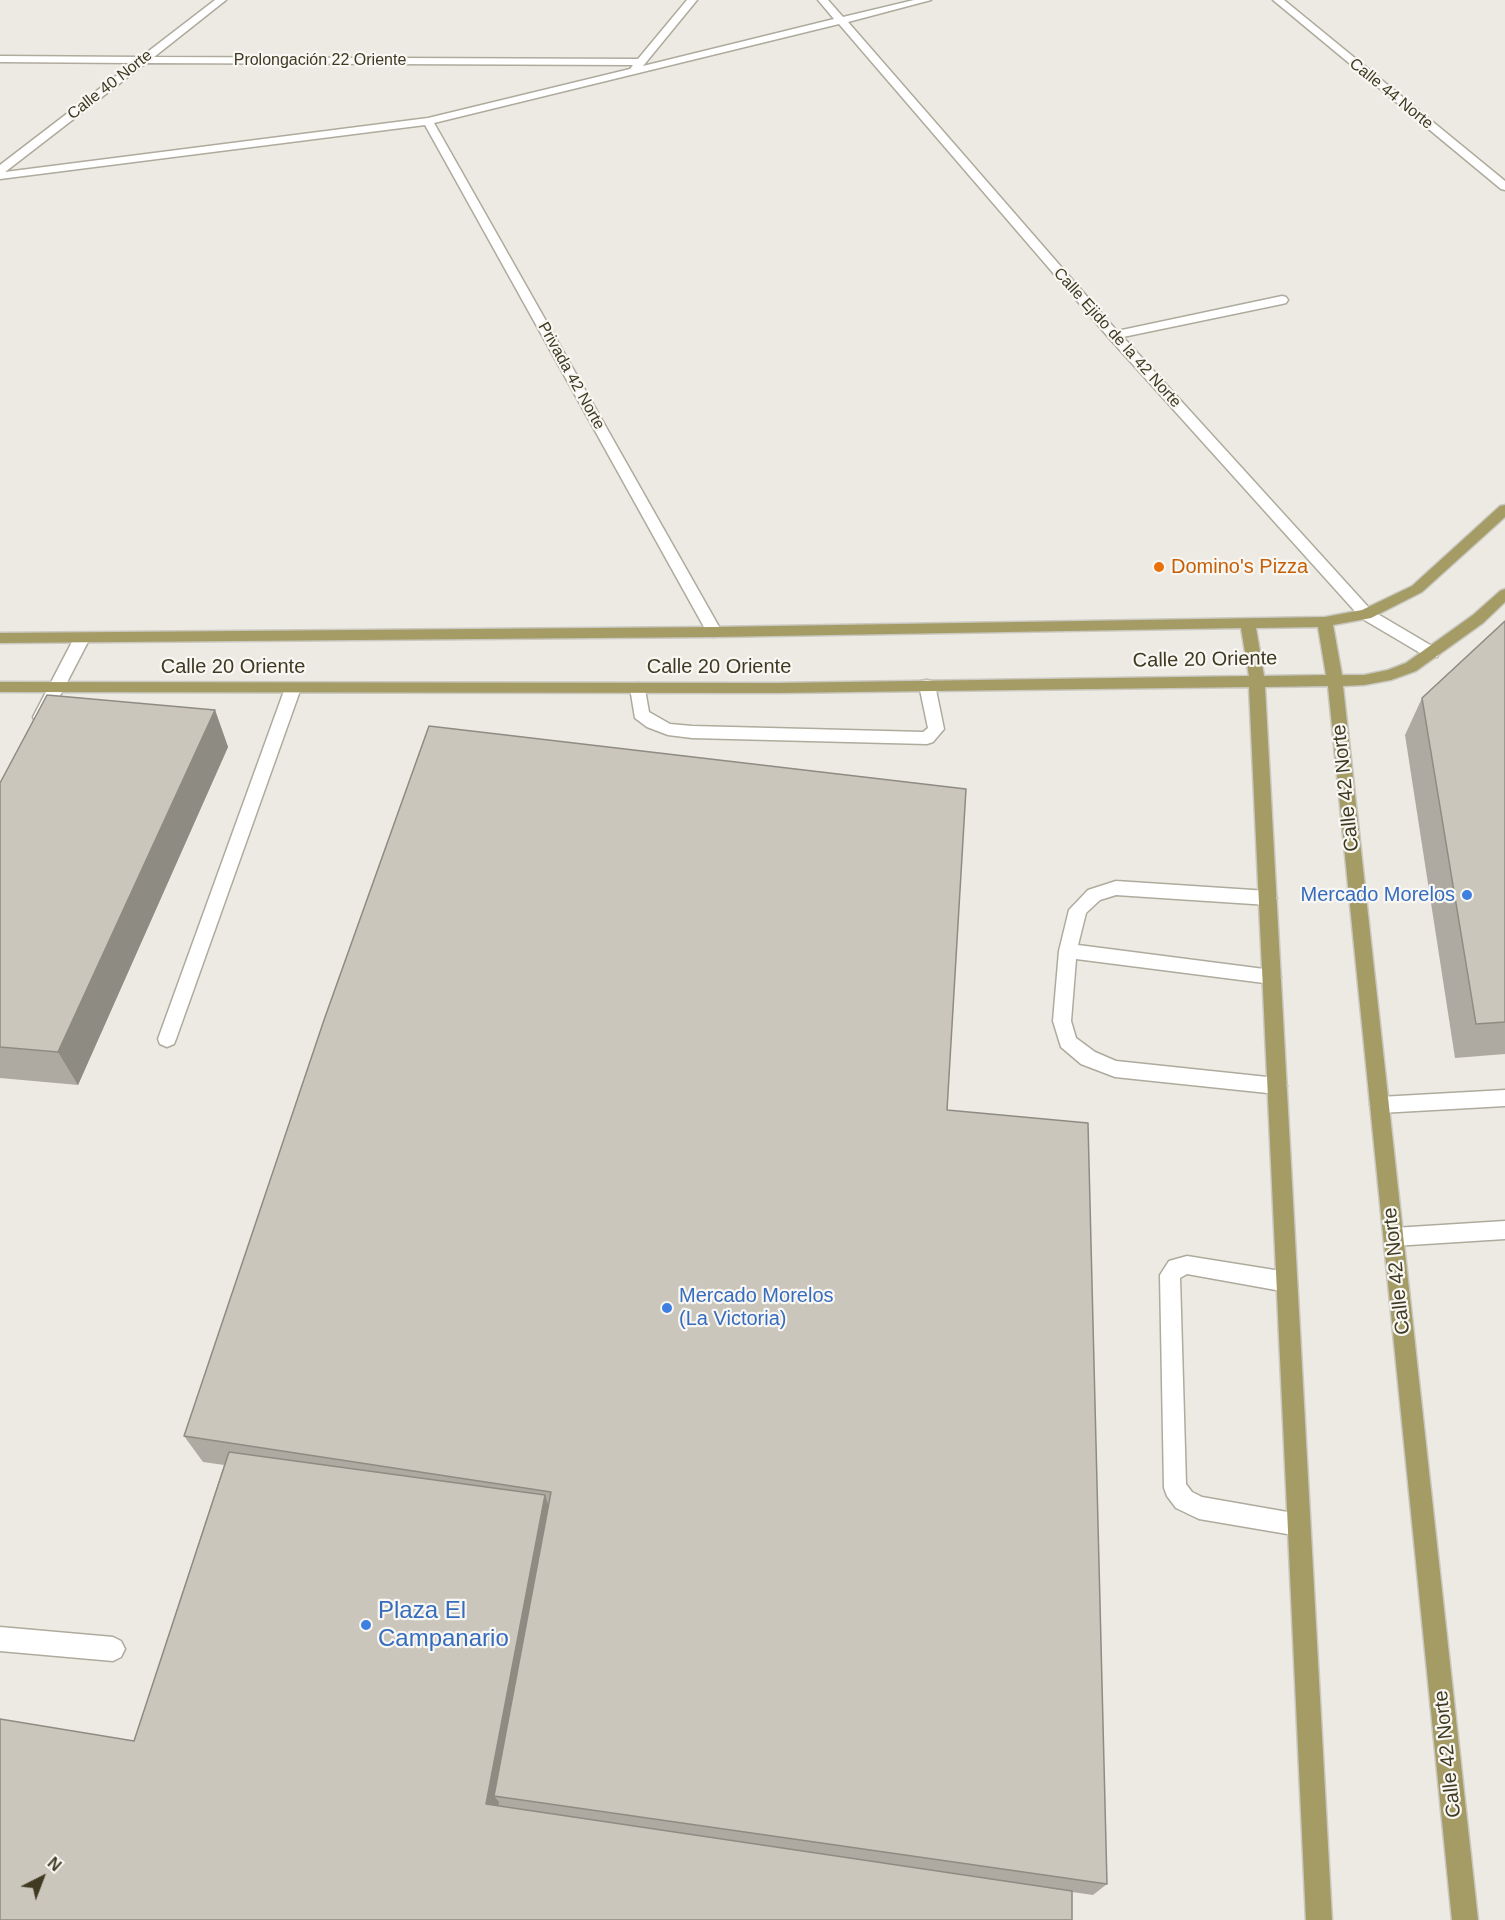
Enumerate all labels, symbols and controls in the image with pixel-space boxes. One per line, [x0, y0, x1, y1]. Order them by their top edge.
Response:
street label: Calle 40 Norte [64, 46, 156, 124]
street label: Prolongación 22 Oriente [234, 51, 406, 71]
street label: Calle 44 Norte [1345, 54, 1437, 134]
street label: Calle Ejido de la 42 Norte [1049, 264, 1185, 412]
street label: Privada 42 Norte [533, 319, 609, 433]
place label: Domino's Pizza [1171, 555, 1308, 579]
marker: Domino's Pizza [1152, 560, 1166, 574]
street label: Calle 20 Oriente [1133, 647, 1277, 673]
street label: Calle 20 Oriente [161, 655, 305, 679]
street label: Calle 20 Oriente [647, 655, 791, 679]
street label: Calle 42 Norte [1327, 723, 1365, 853]
place label: Mercado Morelos [1300, 883, 1455, 907]
marker: Mercado Morelos [1460, 888, 1474, 902]
street label: Calle 42 Norte [1378, 1206, 1416, 1336]
place label: Mercado Morelos (La Victoria) [679, 1284, 834, 1331]
marker: Mercado Morelos (La Victoria) [660, 1301, 674, 1315]
place label: Plaza El Campanario [378, 1597, 509, 1653]
marker: Plaza El Campanario [359, 1618, 373, 1632]
street label: Calle 42 Norte [1429, 1689, 1467, 1819]
north arrow [12, 1848, 72, 1908]
text: N [44, 1854, 64, 1874]

